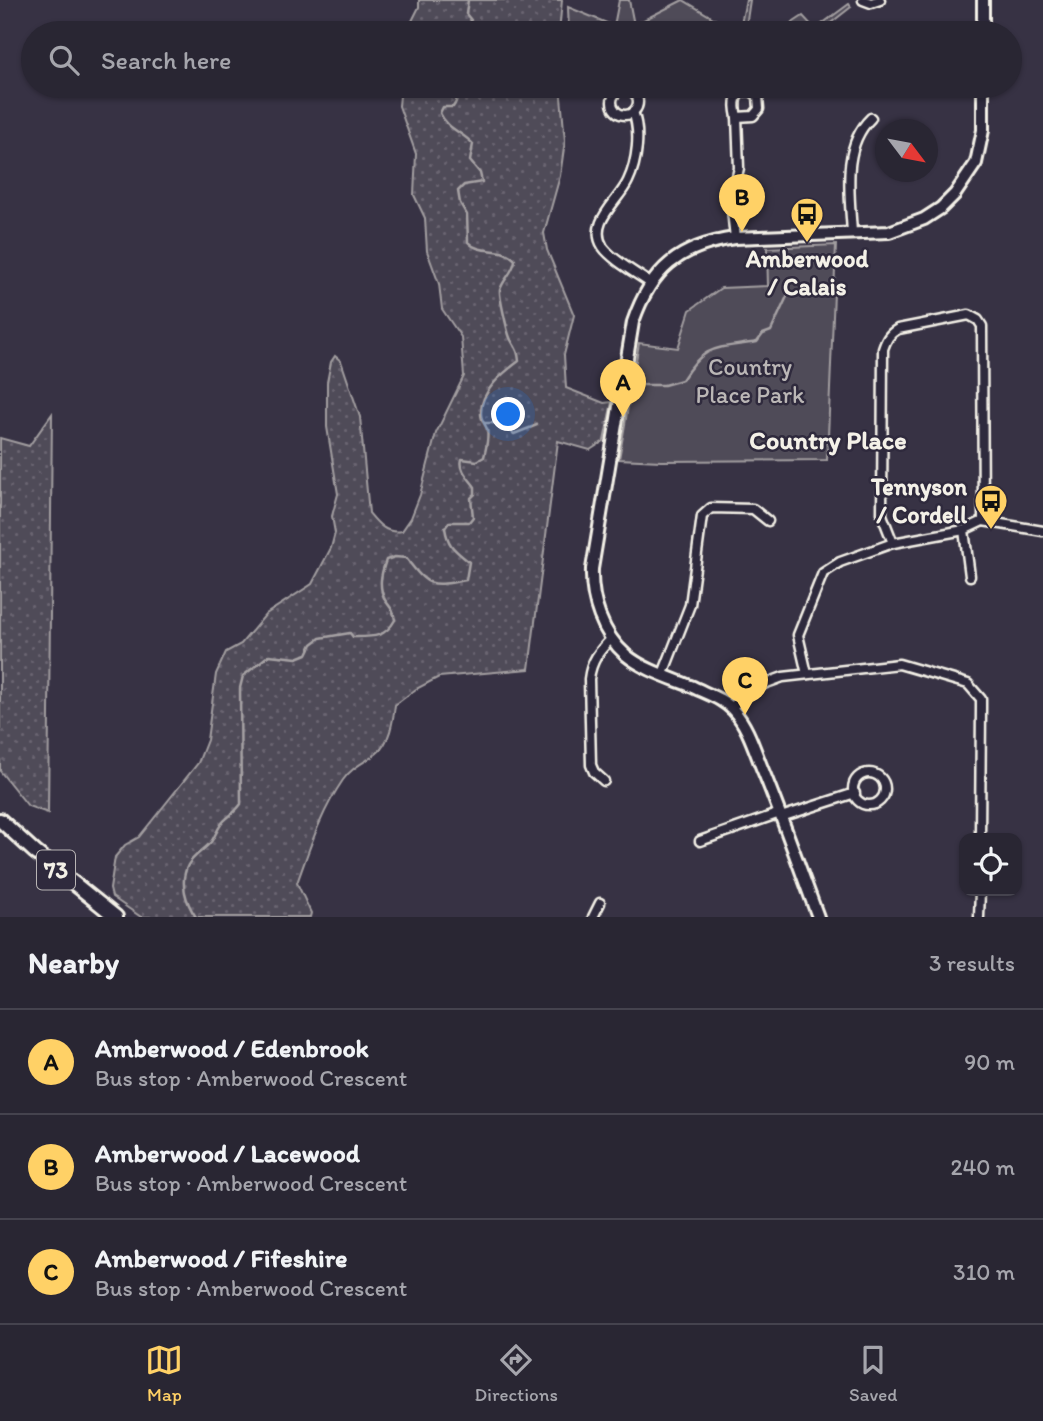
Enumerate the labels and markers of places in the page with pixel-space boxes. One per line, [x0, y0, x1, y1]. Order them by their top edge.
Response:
pin: B [719, 174, 765, 232]
bus stop icon: Amberwood / Calais [788, 195, 826, 244]
place label: Amberwood / Calais [745, 244, 868, 301]
pin: A [600, 359, 646, 417]
place label: Tennyson / Cordell [870, 472, 967, 529]
bus stop icon: Tennyson / Cordell [972, 482, 1010, 531]
pin: C [722, 657, 768, 715]

